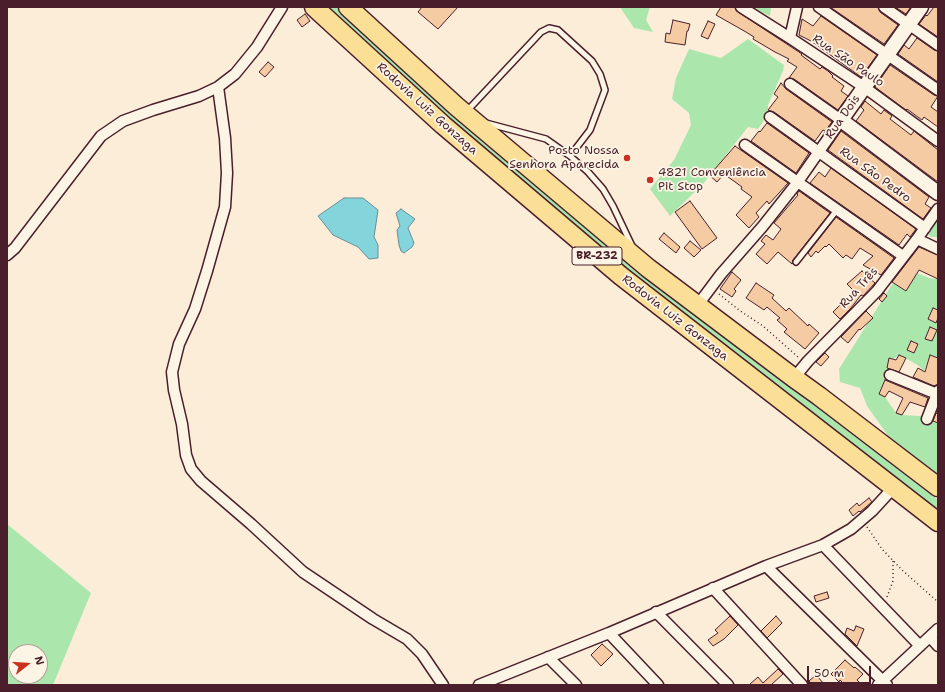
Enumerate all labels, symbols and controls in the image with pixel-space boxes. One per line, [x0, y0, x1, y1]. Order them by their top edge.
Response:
street label: Rua São Paulo [810, 32, 886, 90]
street label: Rodovia Luiz Gonzaga [374, 60, 480, 158]
street label: Rua Dois [823, 92, 863, 142]
place label: Posto Nossa Senhora Aparecida [509, 144, 619, 172]
street label: Rua São Pedro [837, 144, 913, 206]
marker: Posto Nossa Senhora Aparecida [622, 153, 632, 163]
place label: 4821 Conveniência Pit Stop [658, 166, 766, 194]
marker: 4821 Conveniência Pit Stop [645, 175, 655, 185]
road number: BR-232 [572, 247, 622, 265]
street label: Rua Três [837, 264, 881, 312]
street label: Rodovia Luiz Gonzaga [619, 272, 731, 364]
north arrow [8, 644, 48, 684]
text: N [31, 654, 47, 667]
scale bar [809, 658, 873, 684]
text: 50 m [814, 665, 844, 681]

